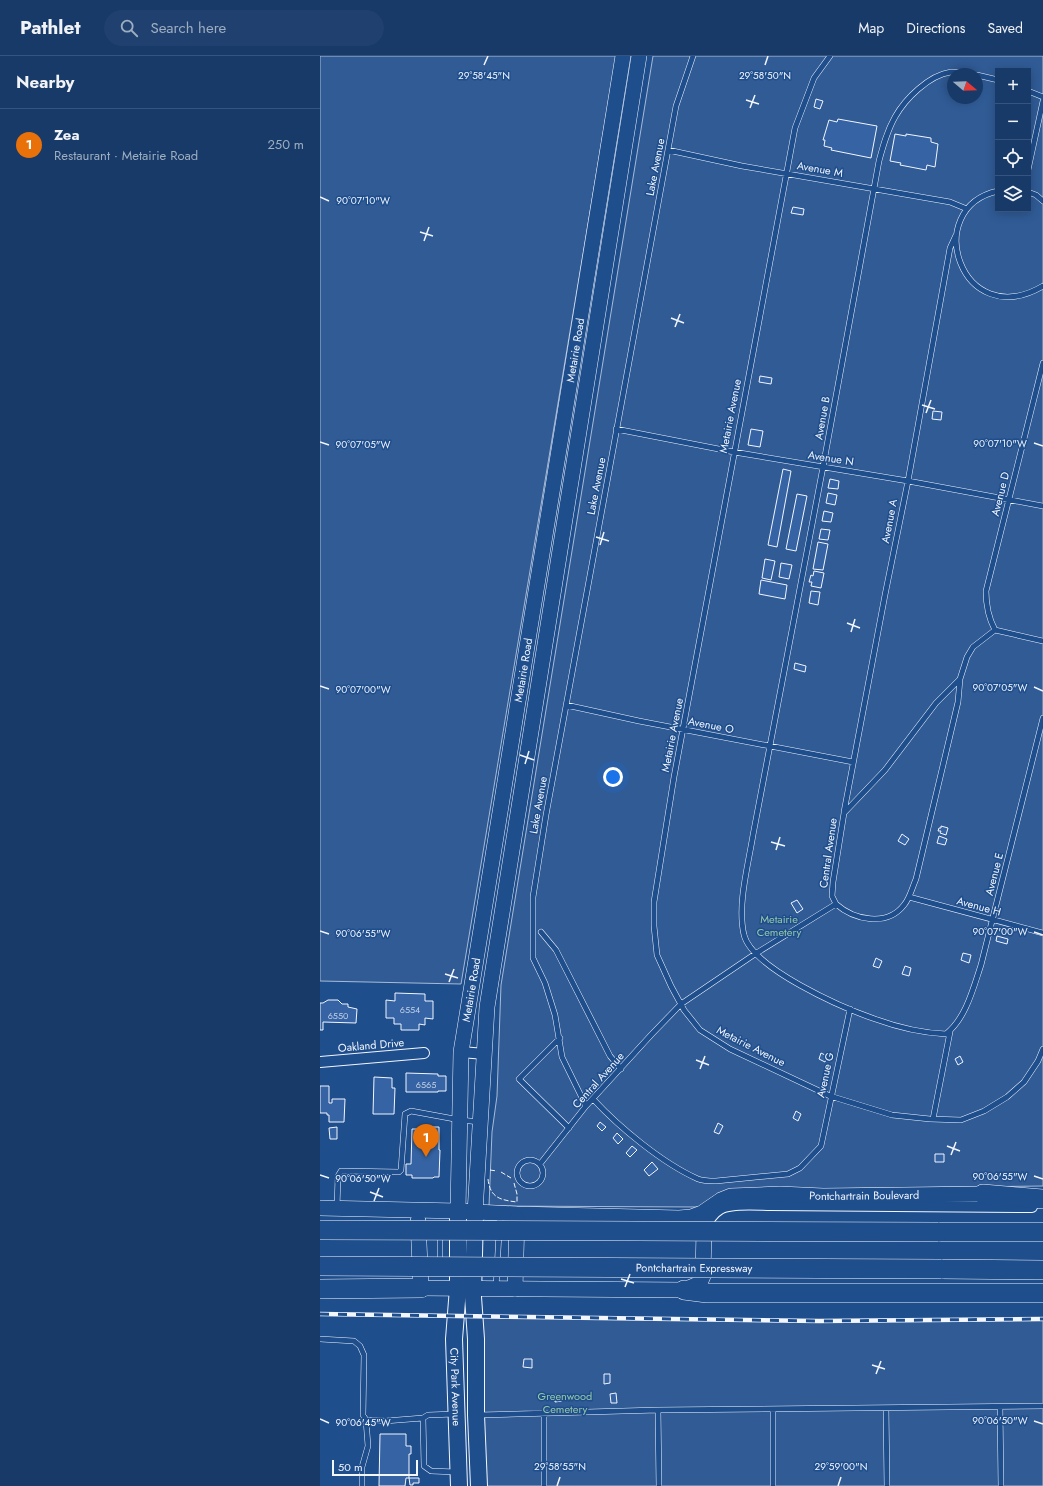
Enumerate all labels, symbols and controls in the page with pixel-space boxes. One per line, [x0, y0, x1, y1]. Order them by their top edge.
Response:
search box [104, 10, 384, 46]
text: Pathlet [20, 14, 80, 41]
icon: search [118, 17, 140, 39]
text: Search here [150, 17, 226, 39]
text: Map [858, 18, 884, 38]
text: Directions [906, 18, 966, 38]
text: Saved [988, 18, 1023, 38]
text: 29°58'45"N [458, 68, 510, 83]
text: 29°58'50"N [739, 68, 791, 83]
north arrow [947, 68, 983, 104]
map controls [995, 68, 1031, 212]
button: + [995, 68, 1031, 104]
text: Nearby [16, 70, 74, 94]
button: − [995, 104, 1031, 140]
text: Zea [54, 124, 80, 146]
text: 1 [26, 135, 32, 154]
text: 250 m [267, 135, 304, 154]
street label: Lake Avenue [642, 137, 668, 197]
button: locate [995, 140, 1031, 176]
text: Restaurant · Metairie Road [54, 146, 198, 165]
street label: Avenue M [796, 157, 844, 181]
button: layers [995, 176, 1031, 212]
text: 90°07'10"W [336, 193, 390, 208]
street label: Metairie Road [562, 317, 588, 384]
street label: Metairie Avenue [715, 377, 745, 454]
street label: Avenue B [810, 395, 834, 441]
text: 90°07'10"W [973, 436, 1027, 451]
text: 90°07'05"W [336, 437, 391, 452]
street label: Avenue N [807, 446, 855, 470]
street label: Lake Avenue [583, 456, 609, 516]
street label: Avenue D [987, 470, 1013, 518]
street label: Avenue A [877, 497, 901, 545]
street label: Metairie Road [510, 637, 536, 703]
text: 90°07'05"W [973, 680, 1028, 695]
text: 90°07'00"W [335, 682, 391, 697]
street label: Metairie Avenue [657, 696, 687, 773]
street label: Avenue O [687, 713, 736, 737]
your location [603, 767, 623, 787]
street label: Lake Avenue [525, 775, 551, 835]
street label: Central Avenue [815, 817, 841, 889]
street label: Avenue E [981, 851, 1007, 897]
street label: Avenue H [955, 892, 1003, 920]
park label: Metairie Cemetery [757, 911, 802, 940]
text: 90°07'00"W [972, 924, 1028, 939]
text: 90°06'55"W [336, 926, 391, 941]
street label: Metairie Road [458, 957, 484, 1023]
house number: 6554 [400, 1003, 420, 1016]
house number: 6550 [328, 1009, 349, 1022]
street label: Metairie Avenue [714, 1022, 788, 1070]
street label: Oakland Drive [337, 1034, 405, 1056]
street label: Central Avenue [568, 1048, 628, 1112]
street label: Avenue G [812, 1050, 838, 1099]
house number: 6565 [416, 1078, 436, 1091]
pin: 1 [413, 1124, 439, 1157]
text: 90°06'55"W [973, 1169, 1028, 1184]
text: 90°06'50"W [335, 1171, 391, 1186]
street label: Pontchartrain Boulevard [809, 1187, 919, 1204]
street label: Pontchartrain Expressway [636, 1260, 752, 1276]
street label: City Park Avenue [446, 1347, 465, 1427]
park label: Greenwood Cemetery [538, 1388, 592, 1417]
text: 90°06'50"W [972, 1413, 1028, 1428]
text: 90°06'45"W [335, 1415, 391, 1430]
scale bar [332, 1458, 418, 1477]
text: 50 m [338, 1459, 363, 1475]
text: 29°58'55"N [534, 1459, 586, 1474]
text: 29°59'00"N [815, 1459, 867, 1474]

